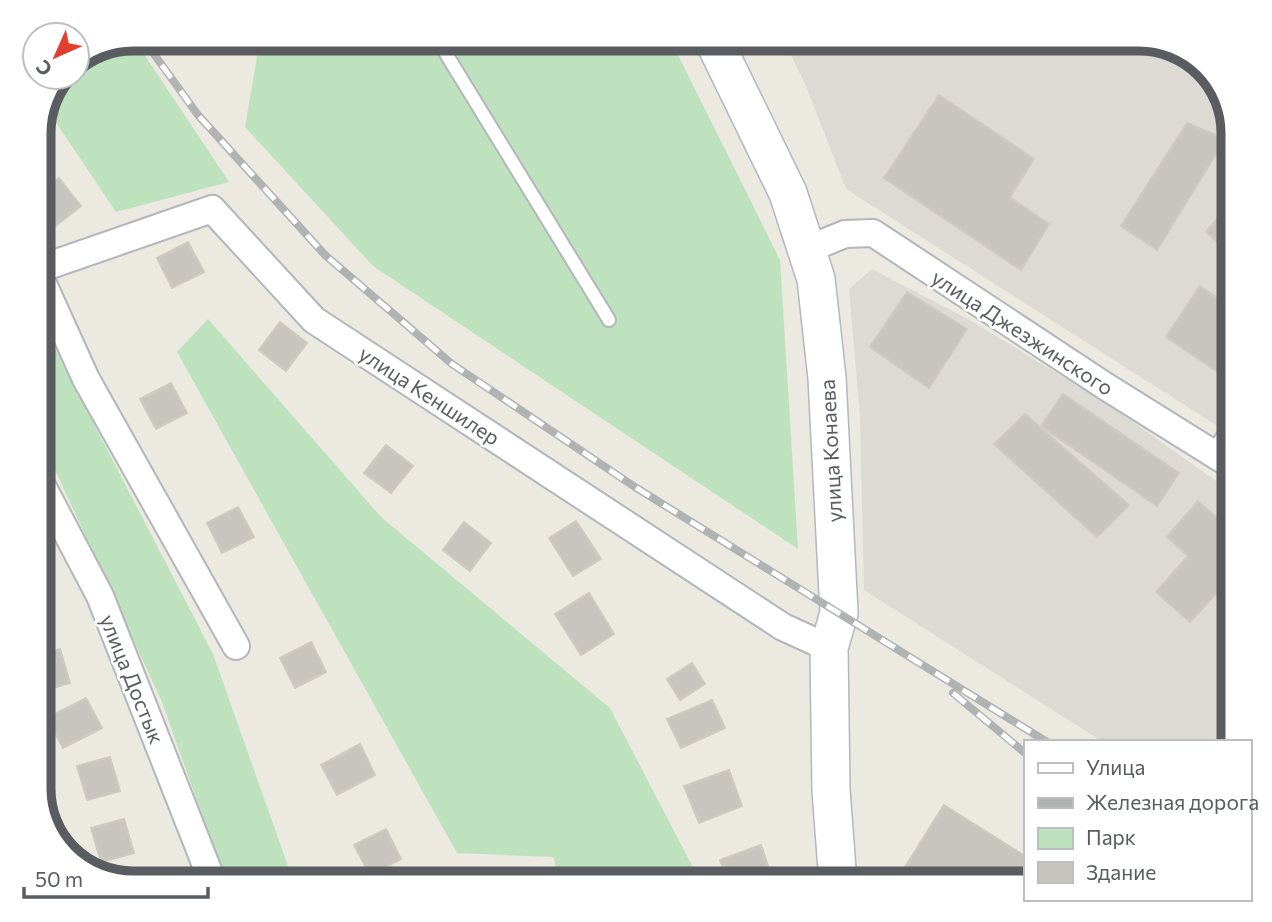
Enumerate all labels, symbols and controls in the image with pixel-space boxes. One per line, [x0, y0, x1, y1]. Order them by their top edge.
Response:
north arrow [21, 21, 91, 91]
text: С [31, 56, 56, 81]
street label: улица Джезжинского [928, 264, 1118, 400]
street label: улица Кеншилер [355, 340, 505, 450]
street label: улица Конаева [814, 379, 846, 523]
street label: улица Достык [96, 611, 170, 747]
legend [1024, 740, 1251, 901]
text: Улица [1086, 754, 1145, 779]
text: Железная дорога [1086, 789, 1259, 814]
text: Парк [1086, 824, 1136, 849]
scale bar [24, 856, 208, 900]
text: Здание [1086, 859, 1156, 884]
text: 50 m [35, 866, 83, 891]

